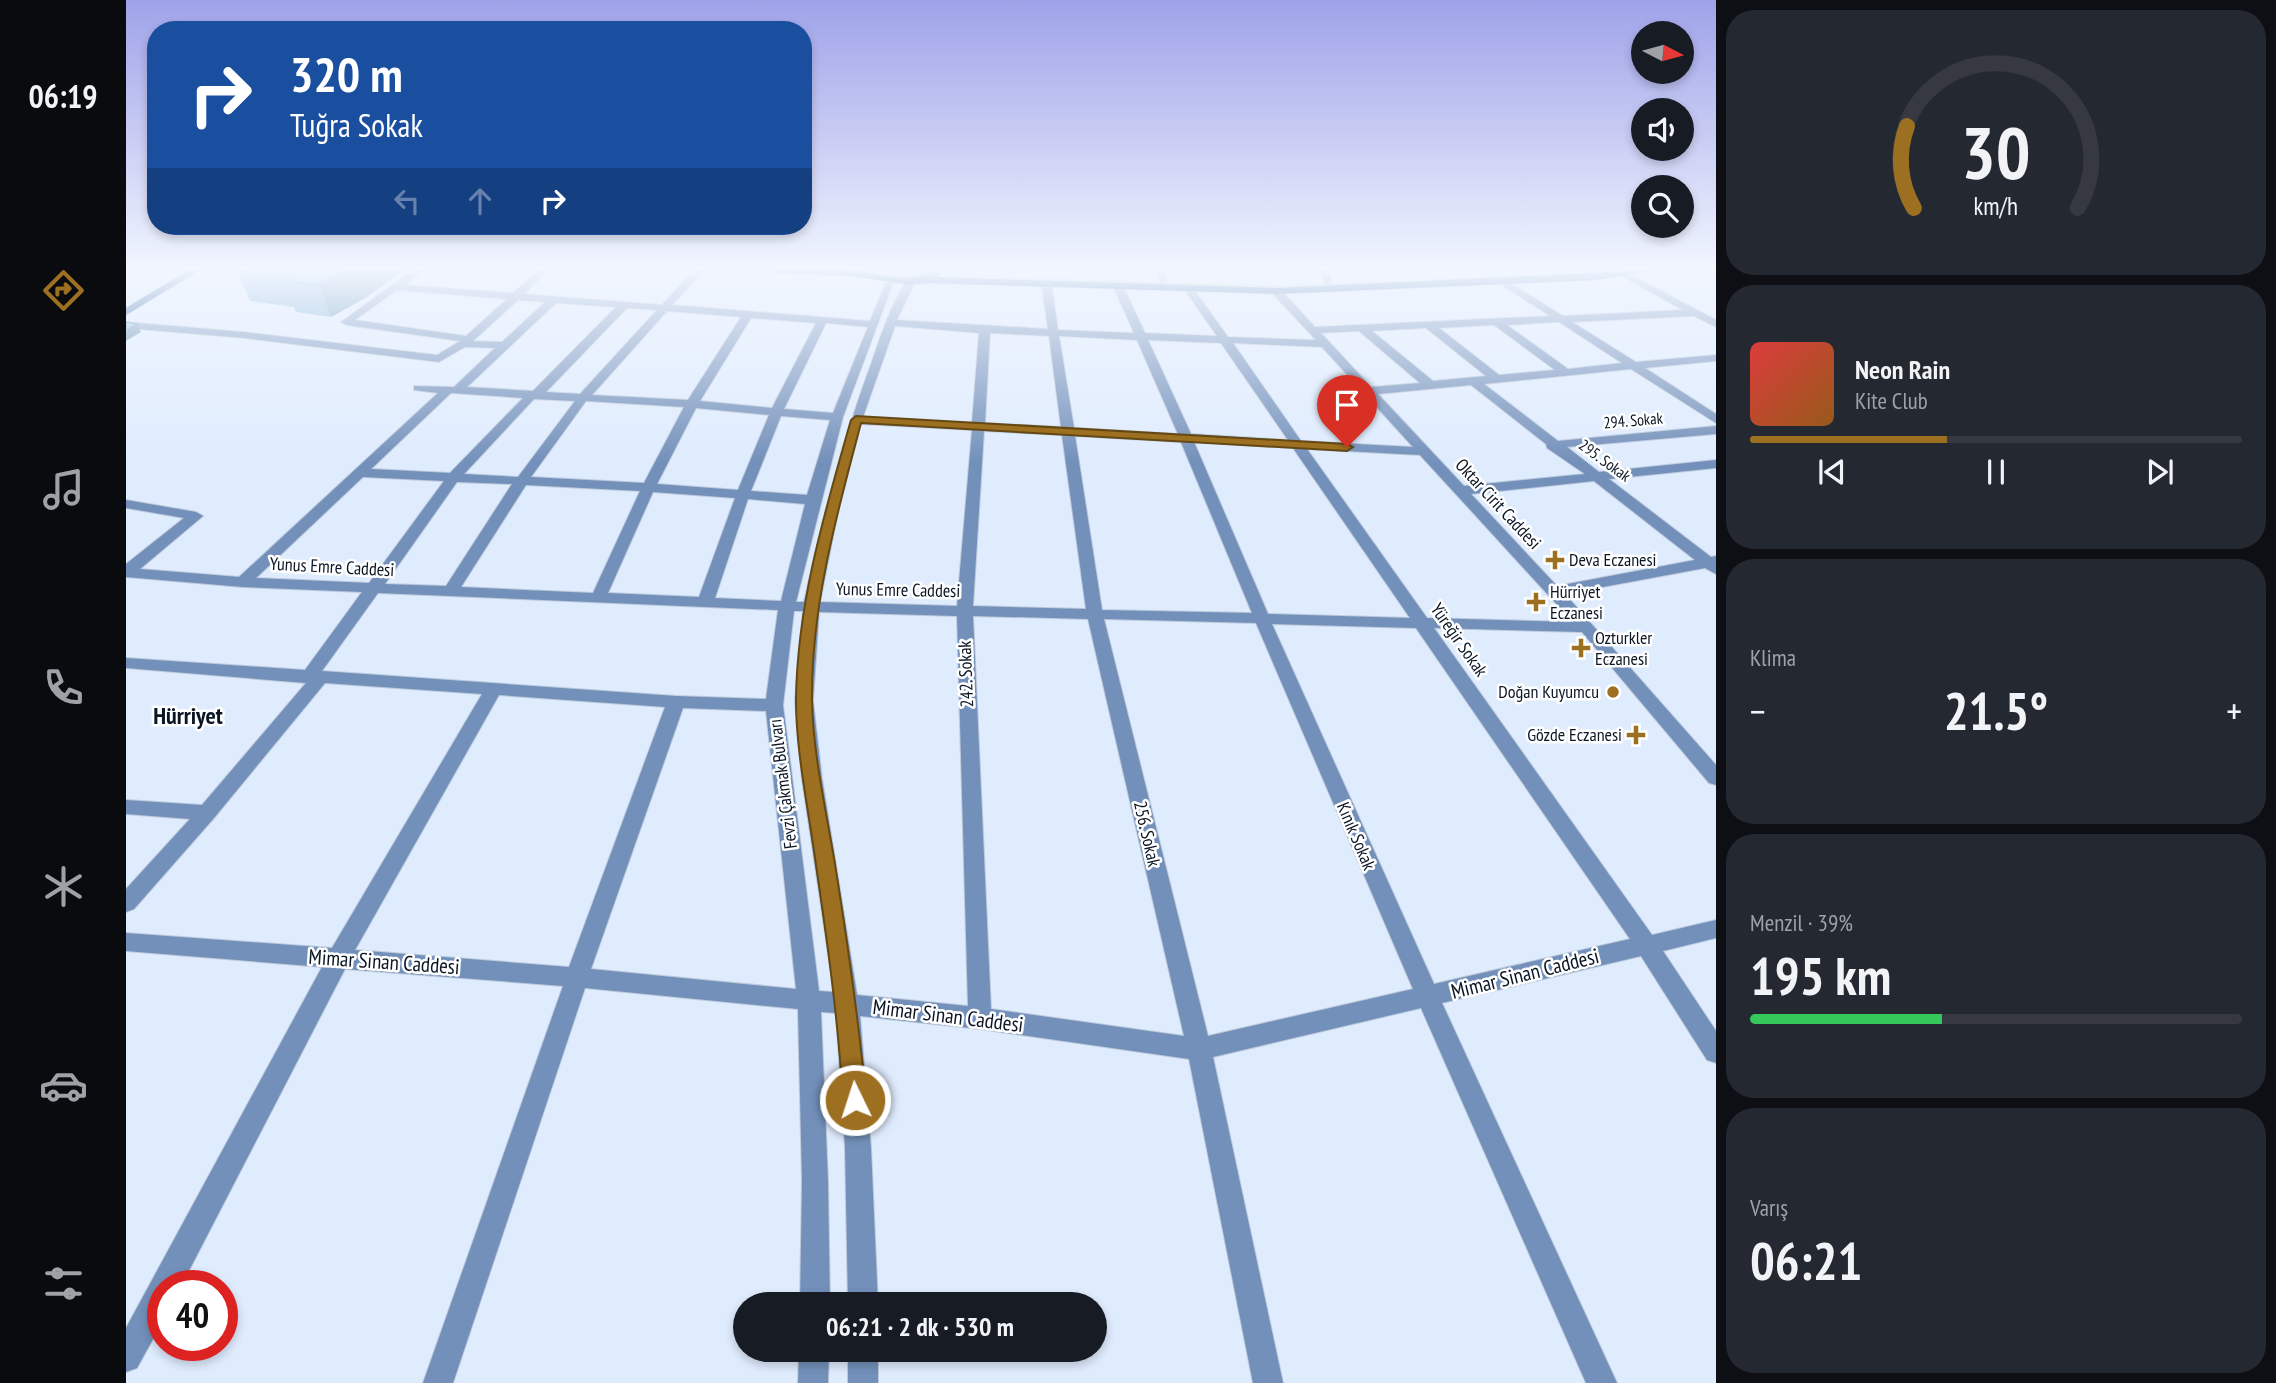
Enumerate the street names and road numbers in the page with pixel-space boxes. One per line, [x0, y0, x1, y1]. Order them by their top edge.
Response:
street label: 294. Sokak [1603, 407, 1664, 433]
street label: 295. Sokak [1575, 434, 1636, 486]
street label: Oktar Cirit Caddesi [1450, 453, 1546, 554]
street label: Yunus Emre Caddesi [269, 552, 395, 581]
street label: Yunus Emre Caddesi [836, 577, 960, 602]
street label: Yüreğir Sokak [1426, 599, 1493, 681]
street label: 242. Sokak [953, 640, 978, 708]
street label: Fevzi Çakmak Bulvarı [763, 718, 802, 850]
street label: Kınık Sokak [1332, 798, 1381, 873]
street label: 256. Sokak [1129, 799, 1166, 869]
street label: Mimar Sinan Caddesi [1448, 942, 1602, 1005]
street label: Mimar Sinan Caddesi [308, 943, 460, 980]
street label: Mimar Sinan Caddesi [871, 993, 1025, 1038]

